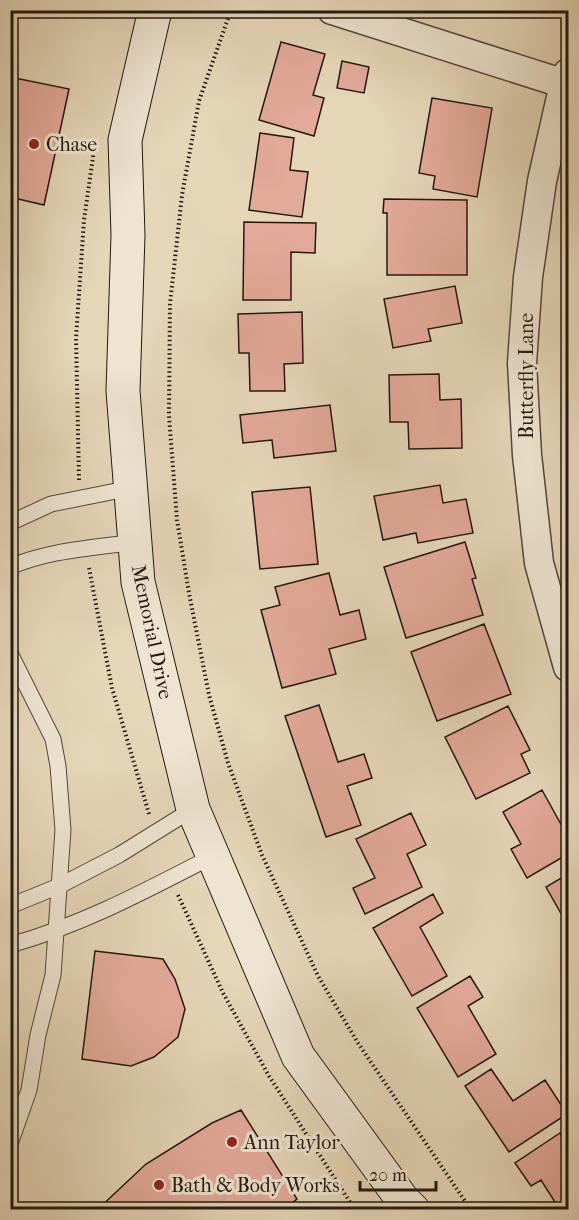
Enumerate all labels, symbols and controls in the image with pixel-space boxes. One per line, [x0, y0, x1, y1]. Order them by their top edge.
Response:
place label: Chase [46, 133, 97, 156]
marker: Chase [27, 137, 41, 151]
street label: Butterfly Lane [515, 313, 538, 439]
street label: Memorial Drive [127, 563, 177, 701]
place label: Ann Taylor [243, 1131, 340, 1154]
marker: Ann Taylor [225, 1135, 239, 1149]
scale bar [360, 1154, 436, 1192]
text: 20 m [369, 1165, 407, 1186]
place label: Bath & Body Works [171, 1174, 340, 1197]
marker: Bath & Body Works [152, 1178, 166, 1192]

